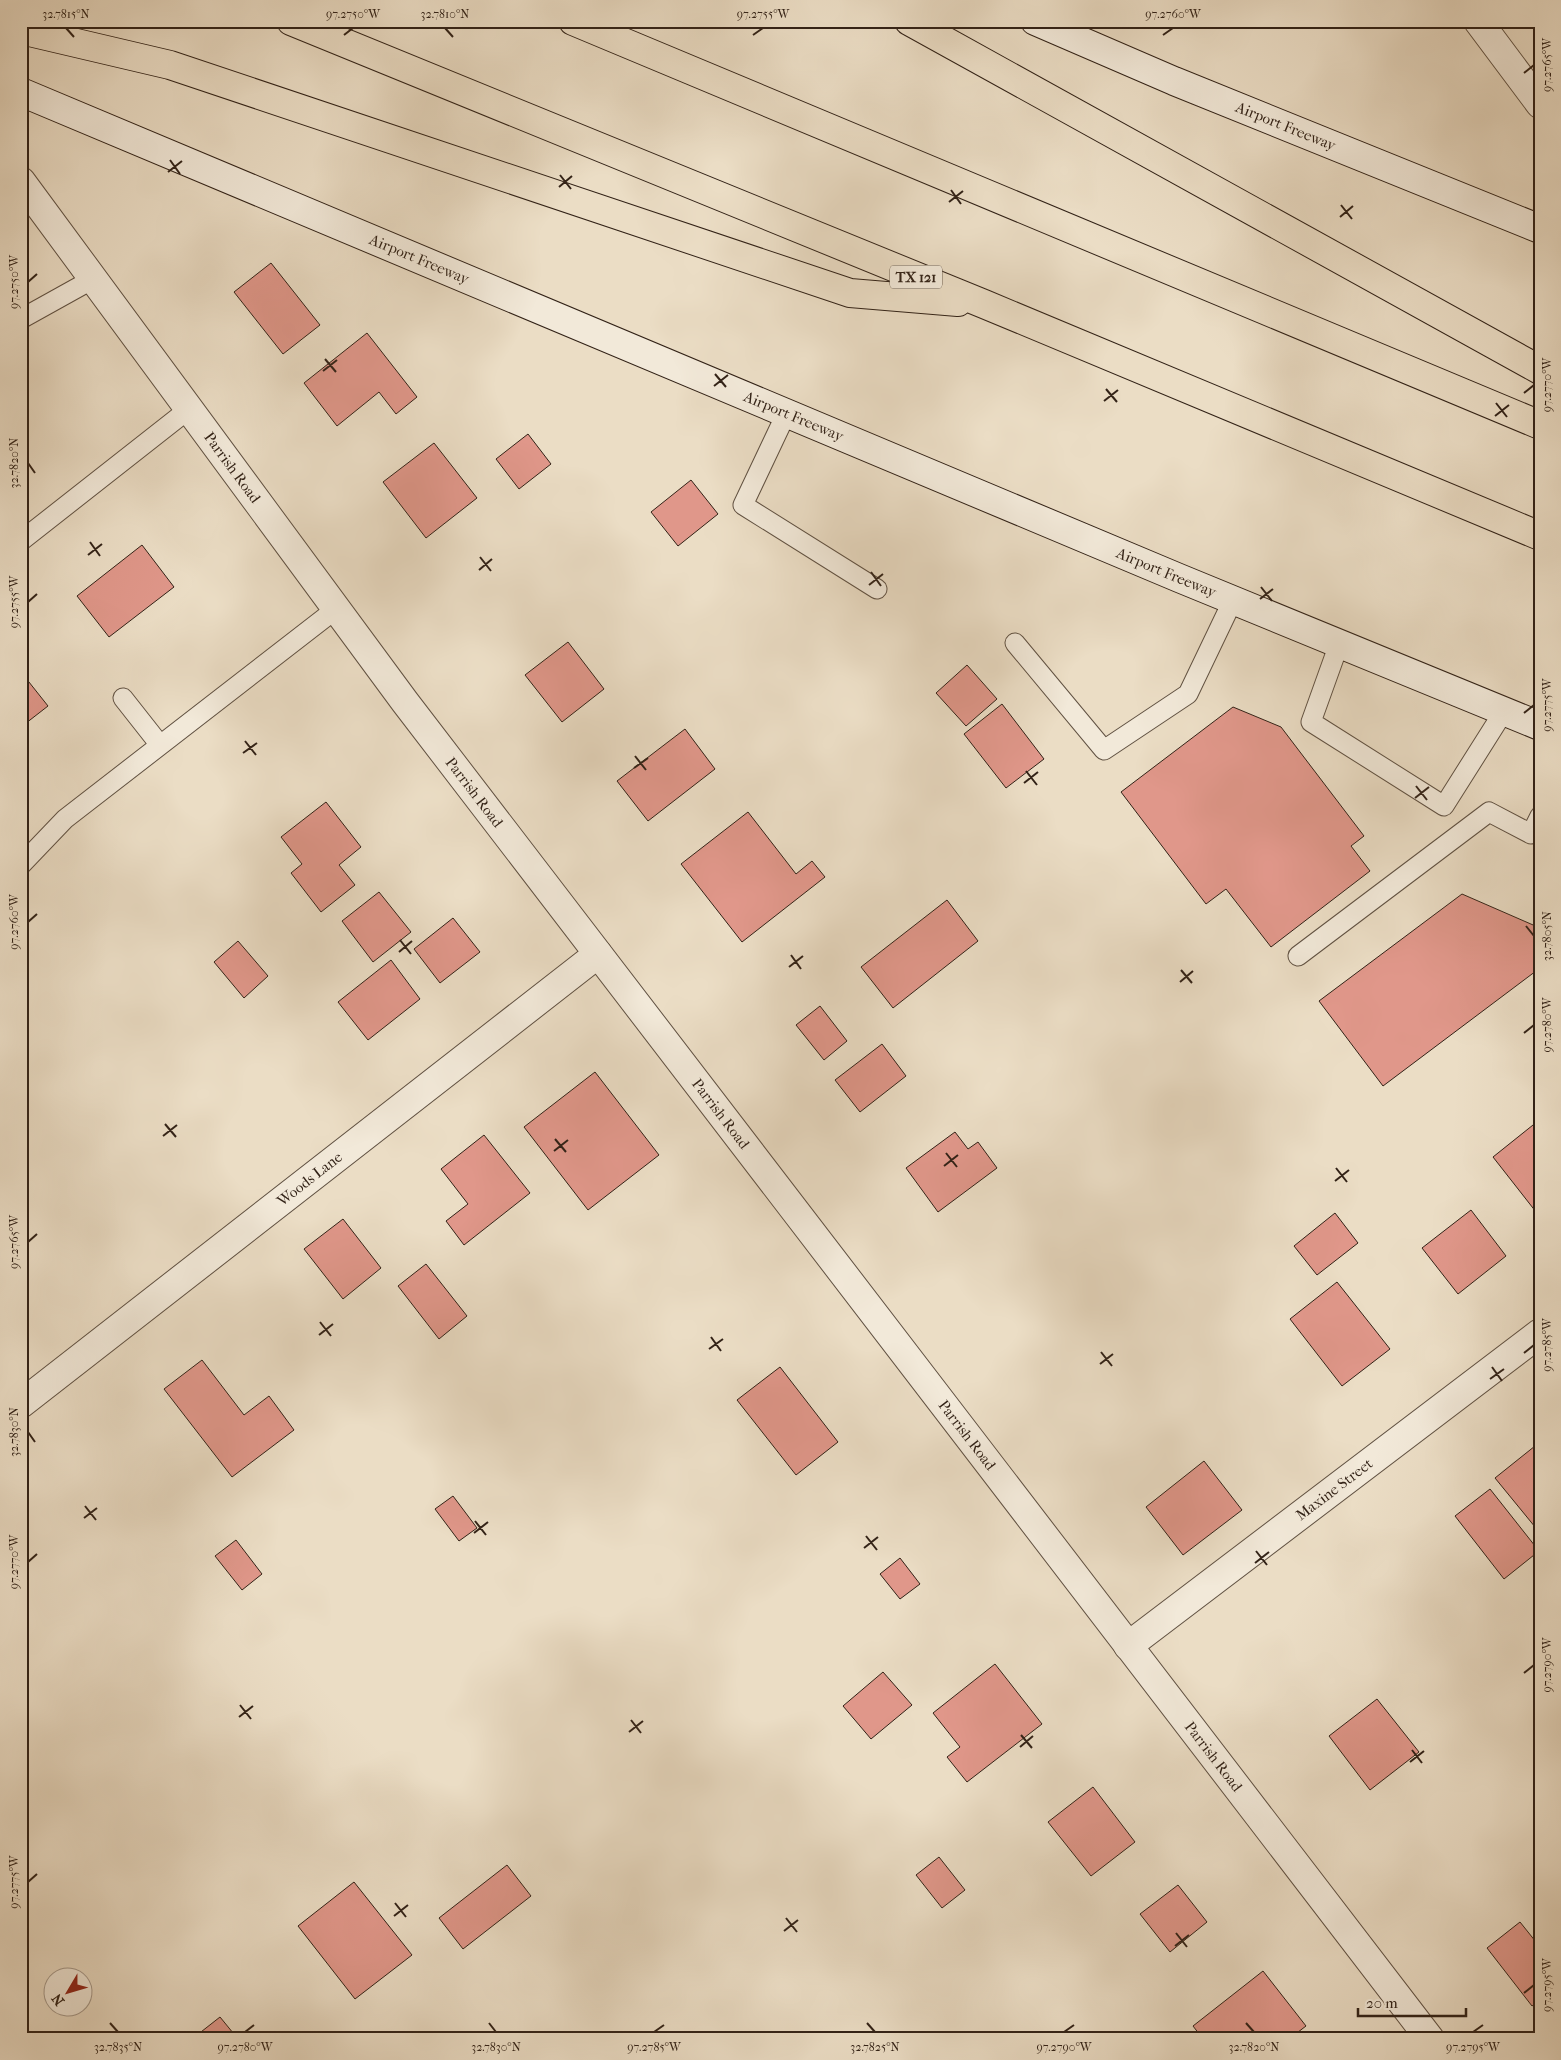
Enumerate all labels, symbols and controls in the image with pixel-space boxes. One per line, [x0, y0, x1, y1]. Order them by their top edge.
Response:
text: 32.7815°N [42, 7, 90, 21]
text: 97.2750°W [326, 7, 381, 21]
text: 32.7810°N [421, 7, 469, 21]
text: 97.2755°W [737, 7, 791, 21]
text: 97.2760°W [1145, 7, 1202, 21]
text: 97.2765°W [1540, 37, 1554, 92]
street label: Airport Freeway [1232, 98, 1339, 155]
street label: Airport Freeway [366, 230, 473, 288]
text: 97.2750°W [7, 254, 21, 309]
road number: TX 121 [890, 266, 942, 288]
text: 97.2770°W [1540, 356, 1554, 412]
street label: Airport Freeway [740, 387, 847, 446]
street label: Parrish Road [200, 429, 265, 507]
text: 32.7820°N [7, 438, 21, 488]
street label: Airport Freeway [1113, 543, 1220, 602]
text: 97.2755°W [7, 574, 21, 628]
text: 97.2775°W [1540, 677, 1554, 732]
street label: Parrish Road [442, 754, 507, 832]
text: 97.2760°W [7, 893, 21, 950]
text: 32.7805°N [1540, 911, 1554, 961]
text: 97.2780°W [1540, 996, 1554, 1052]
street label: Parrish Road [688, 1075, 754, 1153]
street label: Woods Lane [273, 1147, 346, 1211]
text: 97.2765°W [7, 1214, 21, 1269]
text: 97.2785°W [1540, 1317, 1554, 1372]
street label: Parrish Road [934, 1396, 1000, 1474]
text: 32.7830°N [7, 1407, 21, 1457]
street label: Maxine Street [1292, 1454, 1377, 1524]
text: 97.2770°W [7, 1533, 21, 1589]
text: 97.2790°W [1540, 1636, 1554, 1693]
street label: Parrish Road [1181, 1718, 1247, 1796]
text: 97.2775°W [7, 1854, 21, 1909]
text: 97.2795°W [1540, 1957, 1554, 2012]
north arrow [42, 1968, 92, 2018]
scale bar [1358, 1985, 1466, 2017]
text: N [48, 1990, 68, 2009]
text: 20 m [1366, 1994, 1398, 2012]
text: 32.7835°N [94, 2040, 142, 2054]
text: 97.2780°W [218, 2040, 274, 2054]
text: 32.7830°N [471, 2040, 521, 2054]
text: 97.2785°W [627, 2040, 682, 2054]
text: 32.7825°N [850, 2040, 900, 2054]
text: 97.2790°W [1036, 2040, 1093, 2054]
text: 32.7820°N [1229, 2040, 1279, 2054]
text: 97.2795°W [1446, 2040, 1501, 2054]

